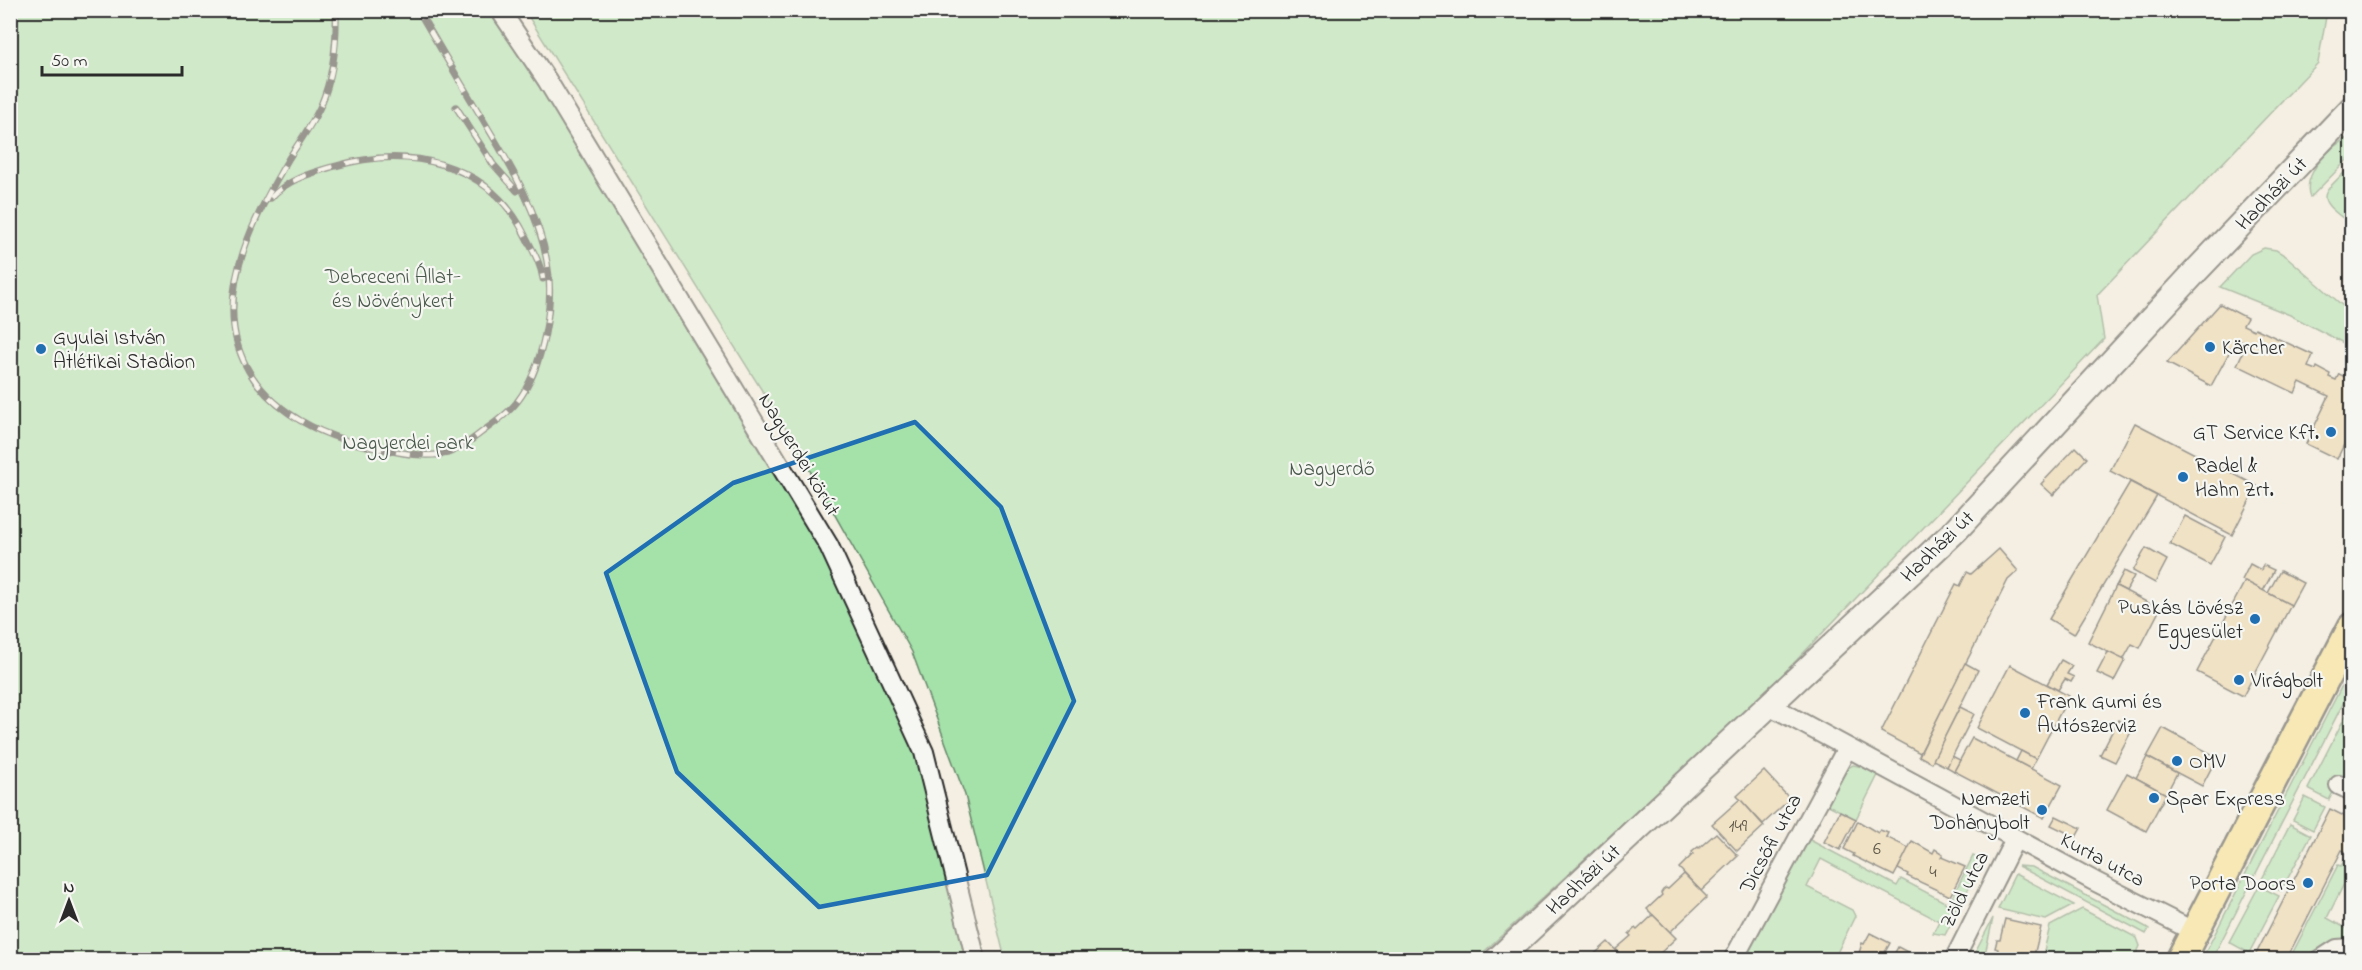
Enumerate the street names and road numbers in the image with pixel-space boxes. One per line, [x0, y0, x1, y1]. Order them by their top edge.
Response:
street label: Hadházi út [2229, 151, 2315, 238]
street label: Nagyerdei körút [748, 388, 847, 523]
street label: Hadházi út [1895, 504, 1982, 590]
street label: Dicsőfi utca [1733, 789, 1810, 900]
street label: Kurta utca [2054, 826, 2150, 896]
street label: Hadházi út [1540, 838, 1629, 923]
street label: Zöld utca [1934, 846, 1998, 933]

